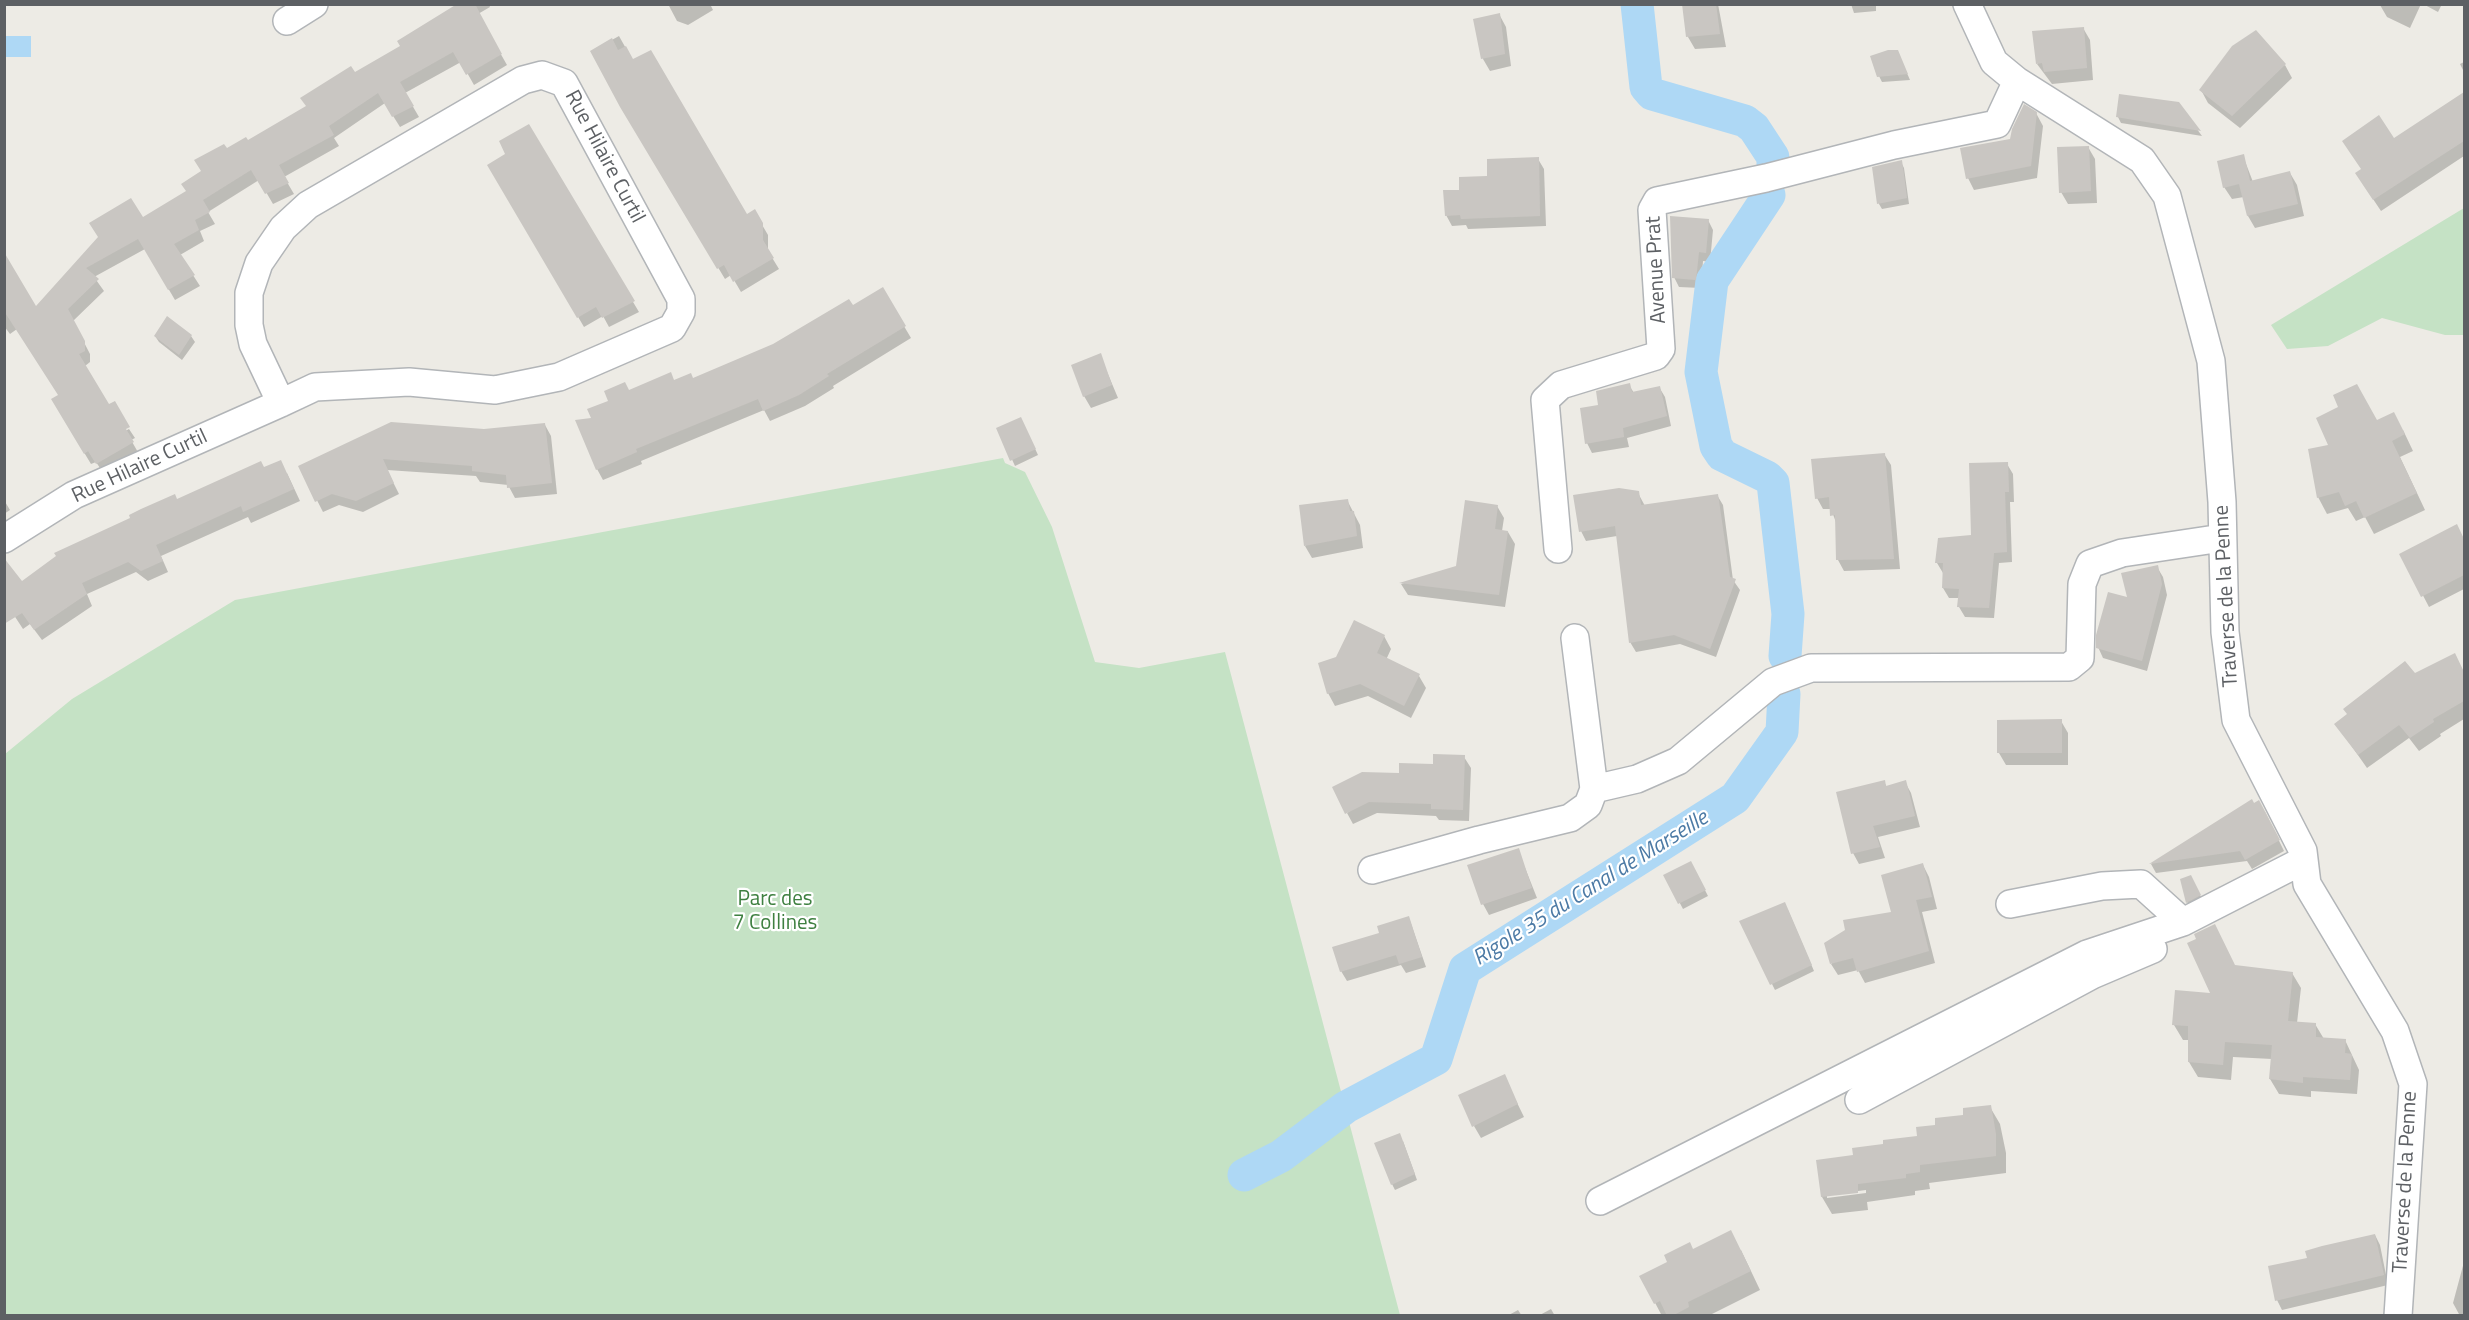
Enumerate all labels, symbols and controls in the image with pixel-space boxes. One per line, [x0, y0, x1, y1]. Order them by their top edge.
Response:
street label: Rue Hilaire Curtil [558, 86, 650, 228]
street label: Avenue Prat [1642, 215, 1672, 325]
street label: Rue Hilaire Curtil [68, 425, 212, 509]
street label: Traverse de la Penne [2210, 504, 2244, 688]
water label: Rigole 35 du Canal de Marseille [1469, 806, 1713, 972]
park label: Parc des 7 Collines [733, 887, 817, 937]
street label: Traverse de la Penne [2389, 1090, 2423, 1274]

